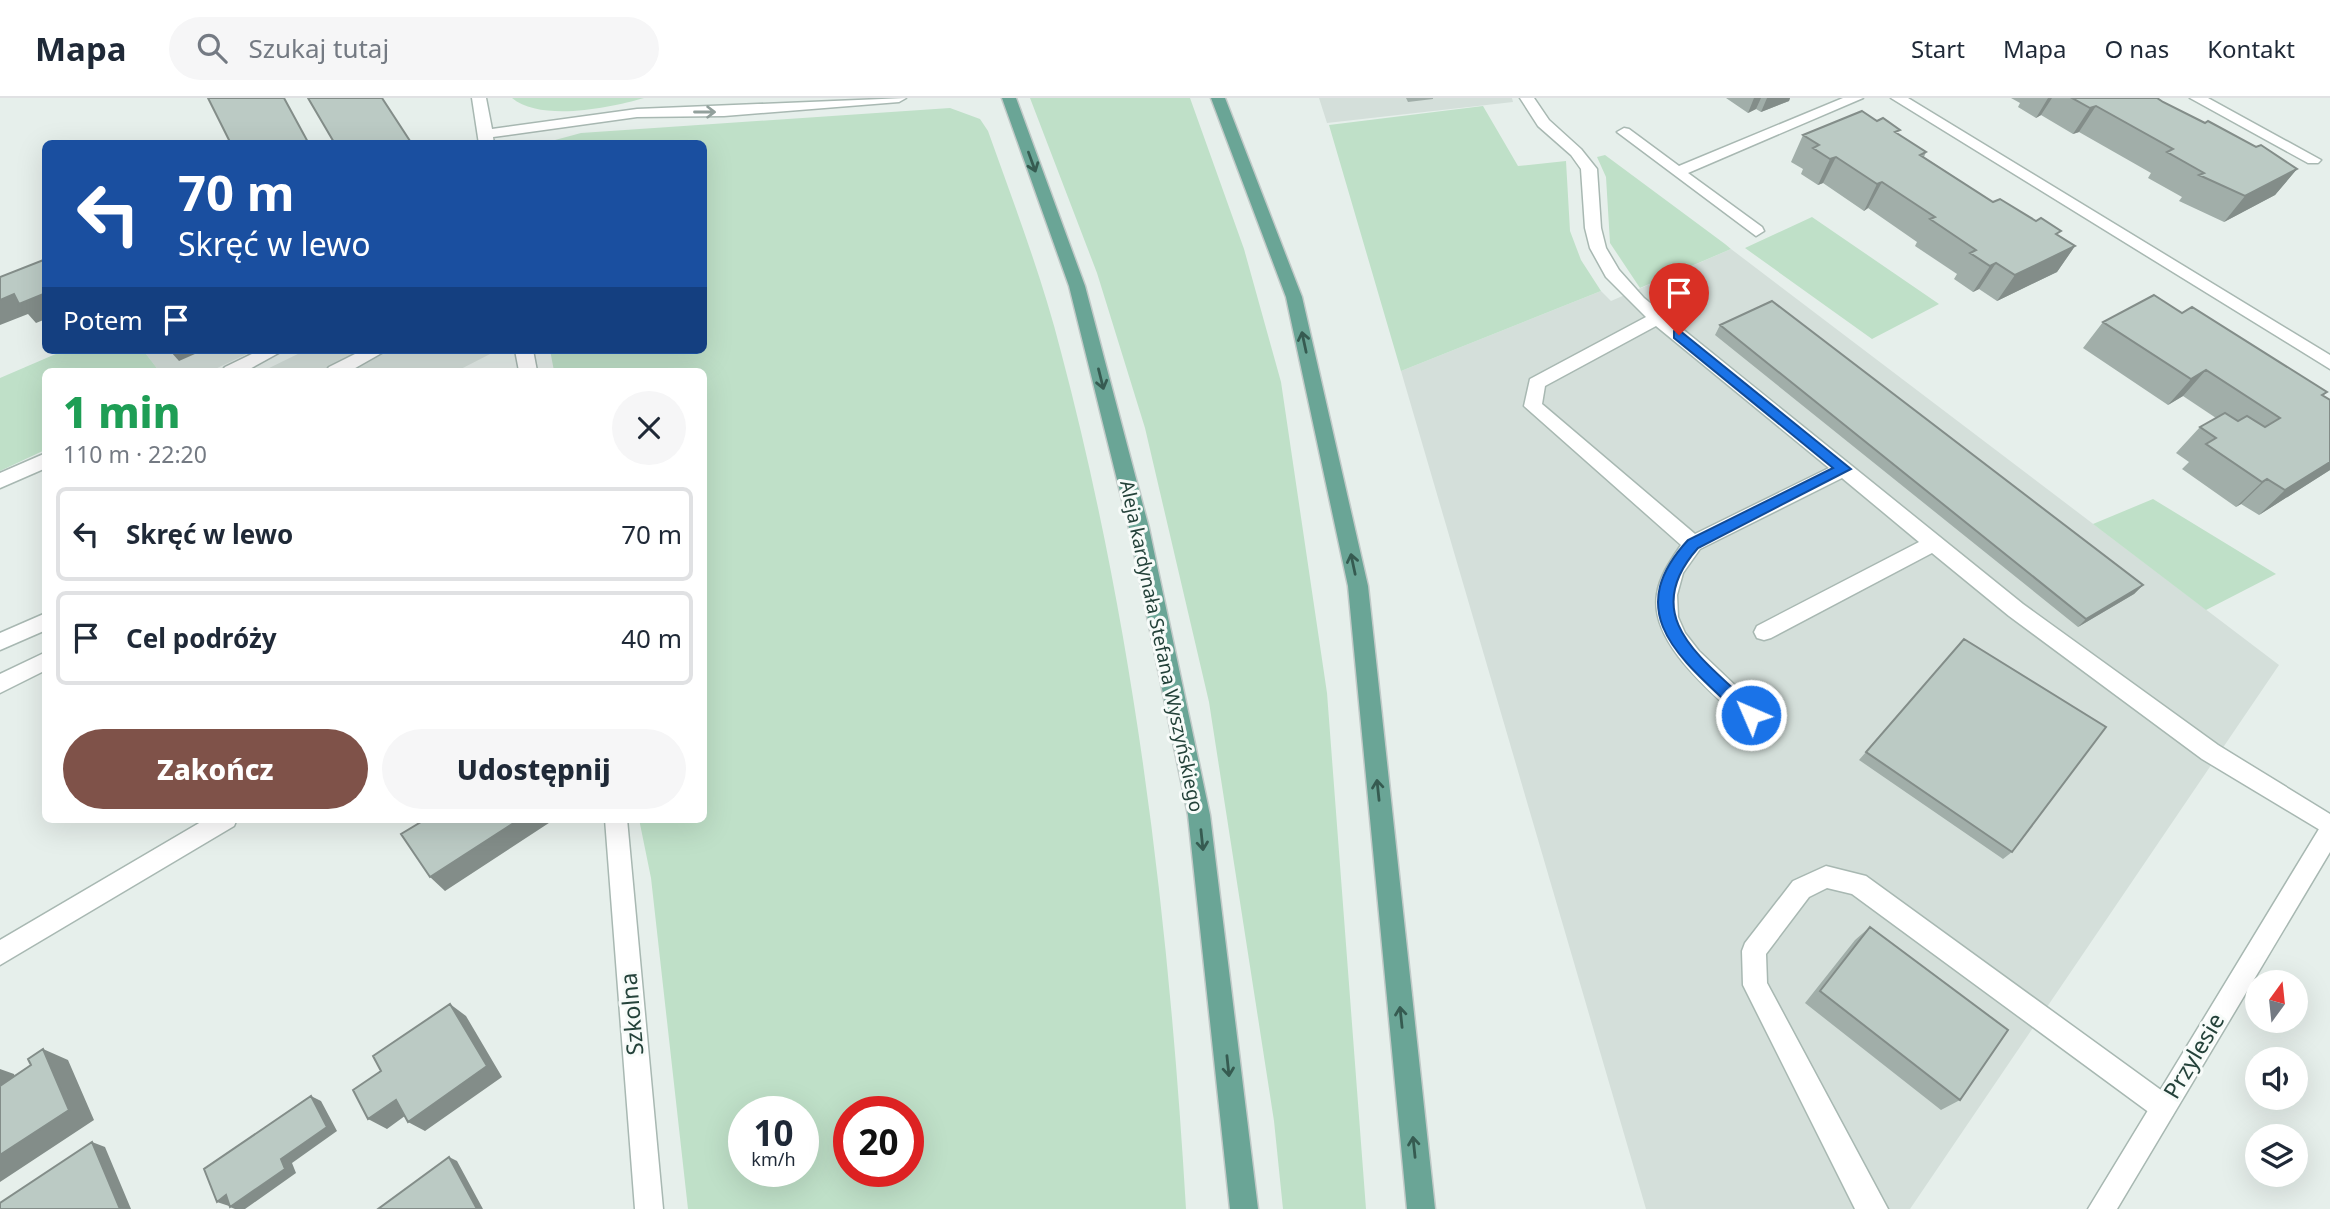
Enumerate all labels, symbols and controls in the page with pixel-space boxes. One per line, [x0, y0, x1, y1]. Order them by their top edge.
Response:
search box [169, 17, 659, 80]
text: Mapa [35, 26, 127, 71]
icon: search [193, 29, 231, 67]
text: Szukaj tutaj [249, 30, 389, 66]
text: Start [1911, 32, 1965, 65]
text: Mapa [2003, 32, 2066, 65]
text: O nas [2104, 32, 2169, 65]
text: Kontakt [2207, 32, 2295, 65]
one-way arrow [694, 105, 717, 119]
one-way arrow [1027, 151, 1040, 173]
text: 70 m [178, 159, 295, 225]
icon: left [63, 168, 154, 259]
text: Skręć w lewo [178, 222, 371, 265]
pin [1649, 263, 1709, 335]
icon: arrive [1660, 274, 1698, 312]
icon: arrive [157, 301, 195, 339]
text: Potem [63, 302, 143, 338]
one-way arrow [1296, 331, 1310, 354]
one-way arrow [1095, 367, 1108, 390]
text: 1 min [63, 383, 180, 440]
button: close [612, 391, 686, 465]
text: 110 m · 22:20 [63, 438, 207, 470]
street label: Aleja kardynała Stefana Wyszyńskiego [1114, 478, 1210, 814]
icon: left [67, 515, 105, 553]
text: Skręć w lewo [126, 516, 293, 552]
text: 70 m [621, 516, 682, 552]
one-way arrow [1346, 553, 1359, 576]
icon: arrive [67, 619, 105, 657]
text: Cel podróży [126, 620, 277, 656]
text: 40 m [621, 620, 682, 656]
position arrow [1714, 678, 1788, 752]
button: Zakończ [63, 729, 368, 809]
button: Udostępnij [382, 729, 686, 809]
one-way arrow [1372, 779, 1385, 802]
one-way arrow [1195, 828, 1208, 851]
north arrow [2245, 970, 2308, 1032]
map controls [2245, 970, 2308, 1187]
street label: Szkolna [611, 972, 651, 1057]
one-way arrow [1394, 1006, 1407, 1028]
street label: Przylesie [2155, 1007, 2231, 1104]
button: sound [2245, 1047, 2308, 1110]
one-way arrow [1221, 1054, 1234, 1077]
speed limit sign: 20 [833, 1096, 924, 1187]
text: 10 [753, 1109, 794, 1156]
button: layers [2245, 1124, 2308, 1187]
one-way arrow [1408, 1136, 1421, 1159]
text: km/h [751, 1147, 796, 1171]

